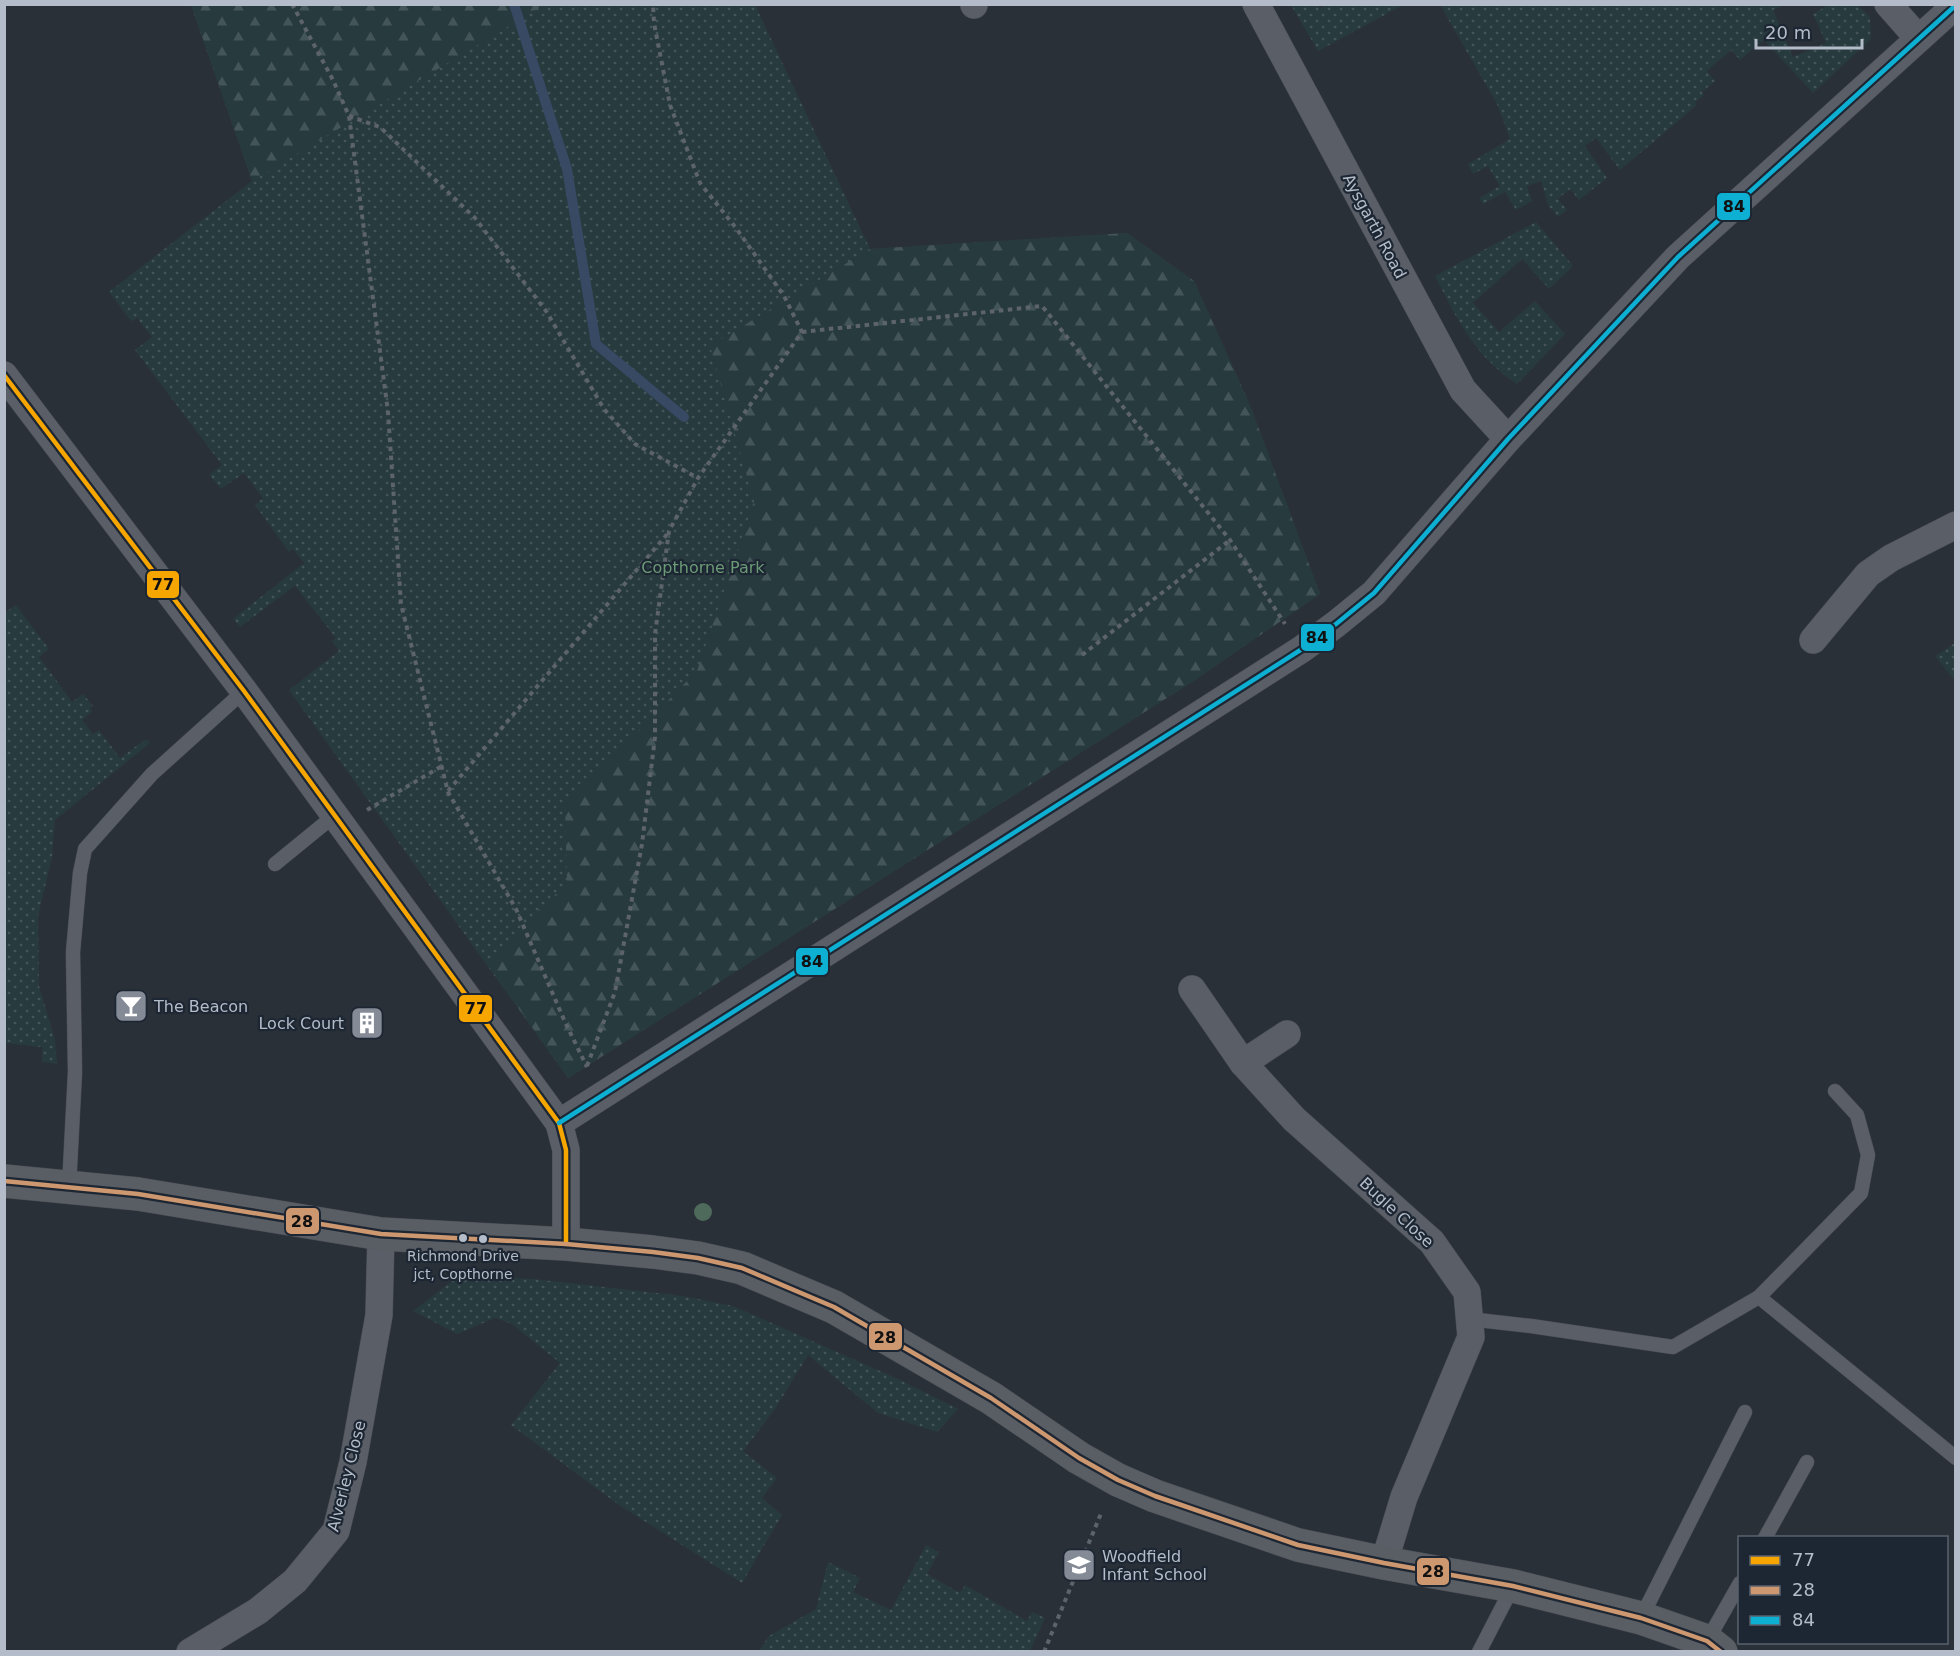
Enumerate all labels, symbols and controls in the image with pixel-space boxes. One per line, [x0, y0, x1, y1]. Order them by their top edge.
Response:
scale bar [1756, 12, 1862, 50]
text: 20 m [1765, 22, 1811, 43]
street label: Aysgarth Road [1339, 171, 1410, 282]
line badge: 84 [1716, 192, 1751, 221]
text: 84 [1723, 197, 1745, 216]
park label: Copthorne Park [641, 558, 765, 577]
line badge: 77 [146, 570, 180, 599]
text: 77 [152, 575, 174, 594]
line badge: 84 [1300, 623, 1335, 652]
text: 84 [1306, 628, 1328, 647]
line badge: 84 [795, 947, 829, 976]
text: 84 [801, 952, 823, 971]
bar icon: The Beacon [113, 988, 149, 1024]
line badge: 77 [458, 994, 493, 1023]
place label: The Beacon [153, 997, 248, 1016]
text: 77 [465, 999, 487, 1018]
building icon: Lock Court [349, 1005, 385, 1041]
place label: Lock Court [258, 1014, 344, 1033]
street label: Bugle Close [1356, 1173, 1438, 1251]
line badge: 28 [285, 1207, 320, 1235]
text: 28 [291, 1212, 313, 1231]
marker: Richmond Drive jct, Copthorne [457, 1232, 469, 1244]
unlabelled marker [477, 1233, 489, 1245]
place label: Richmond Drive jct, Copthorne [407, 1248, 519, 1282]
line badge: 28 [868, 1322, 903, 1351]
text: 28 [874, 1328, 896, 1347]
street label: Alverley Close [324, 1419, 369, 1534]
legend [1738, 1536, 1948, 1644]
school or university icon: Woodfield Infant School [1061, 1547, 1097, 1583]
place label: Woodfield Infant School [1102, 1547, 1207, 1584]
text: 77 [1792, 1549, 1815, 1570]
line badge: 28 [1416, 1557, 1450, 1586]
text: 28 [1422, 1562, 1444, 1581]
text: 28 [1792, 1579, 1815, 1600]
text: 84 [1792, 1609, 1815, 1630]

